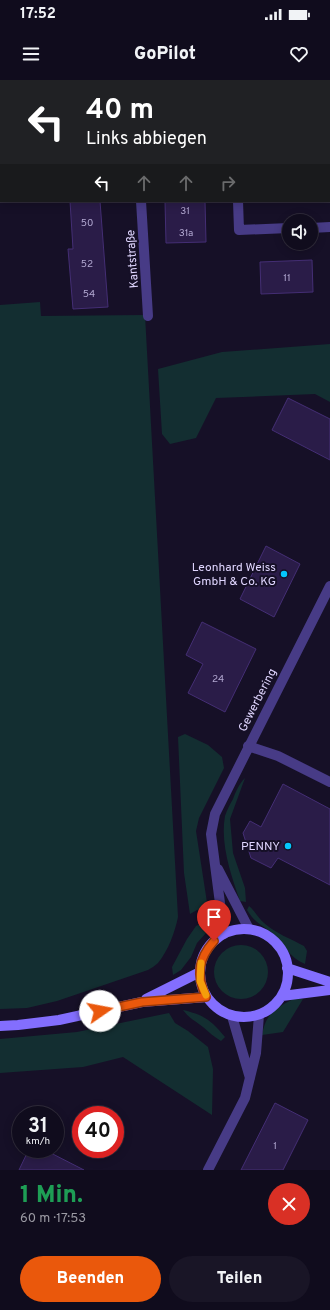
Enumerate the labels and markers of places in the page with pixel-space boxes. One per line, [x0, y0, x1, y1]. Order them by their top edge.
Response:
place label: Leonhard Weiss GmbH & Co. KG [192, 560, 276, 590]
marker: Leonhard Weiss GmbH & Co. KG [279, 569, 289, 579]
place label: PENNY [241, 839, 280, 855]
marker: PENNY [283, 841, 293, 851]
pin [197, 900, 231, 941]

